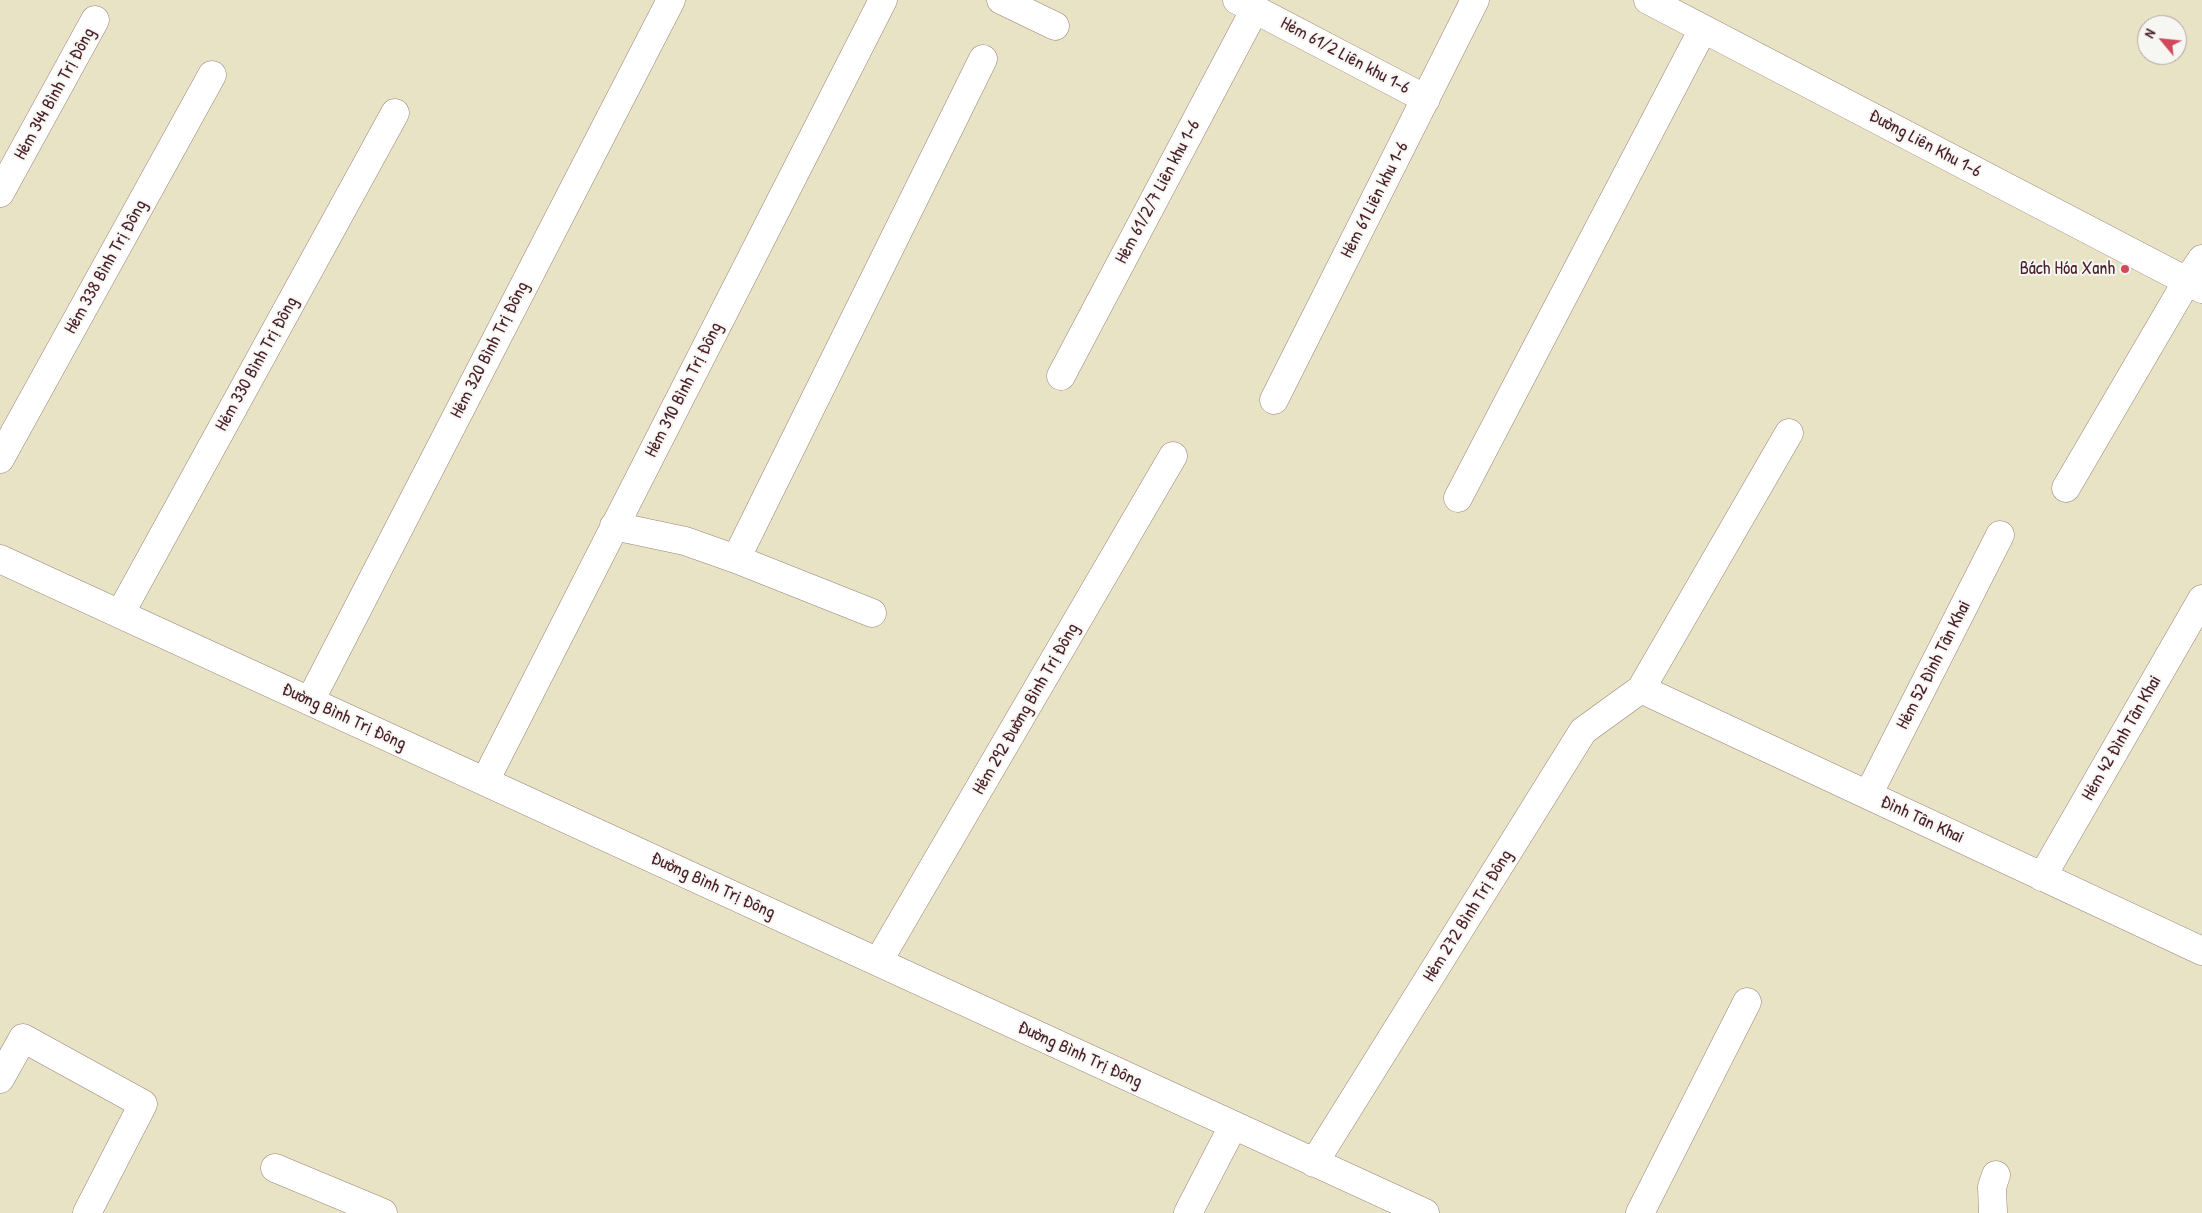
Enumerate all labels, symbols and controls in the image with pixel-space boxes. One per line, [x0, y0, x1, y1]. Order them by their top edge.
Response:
street label: Hẻm 61/2 Liên khu 1-6 [1277, 13, 1413, 99]
north arrow [2137, 15, 2187, 65]
street label: Hẻm 344 Bình Trị Đông [10, 24, 100, 164]
text: N [2139, 25, 2159, 41]
street label: Đường Liên Khu 1-6 [1865, 105, 1985, 183]
street label: Hẻm 61/2/7 Liên khu 1-6 [1111, 116, 1205, 268]
street label: Hẻm 61 Liên khu 1-6 [1336, 138, 1414, 262]
street label: Hẻm 338 Bình Trị Đông [60, 196, 152, 338]
place label: Bách Hóa Xanh [2020, 258, 2115, 280]
marker: Bách Hóa Xanh [2119, 263, 2131, 275]
street label: Hẻm 320 Bình Trị Đông [446, 278, 534, 422]
street label: Hẻm 330 Bình Trị Đông [211, 293, 303, 435]
street label: Hẻm 310 Bình Trị Đông [641, 319, 727, 461]
street label: Hẻm 52 Đình Tân Khai [1892, 597, 1976, 733]
street label: Hẻm 292 Đường Bình Trị Đông [968, 620, 1084, 798]
street label: Hẻm 42 Đình Tân Khai [2077, 672, 2167, 804]
street label: Đường Bình Trị Đông [279, 679, 409, 755]
street label: Đình Tân Khai [1877, 791, 1967, 849]
street label: Hẻm 272 Bình Trị Đông [1419, 846, 1517, 986]
street label: Đường Bình Trị Đông [648, 848, 778, 924]
street label: Đường Bình Trị Đông [1015, 1017, 1145, 1093]

